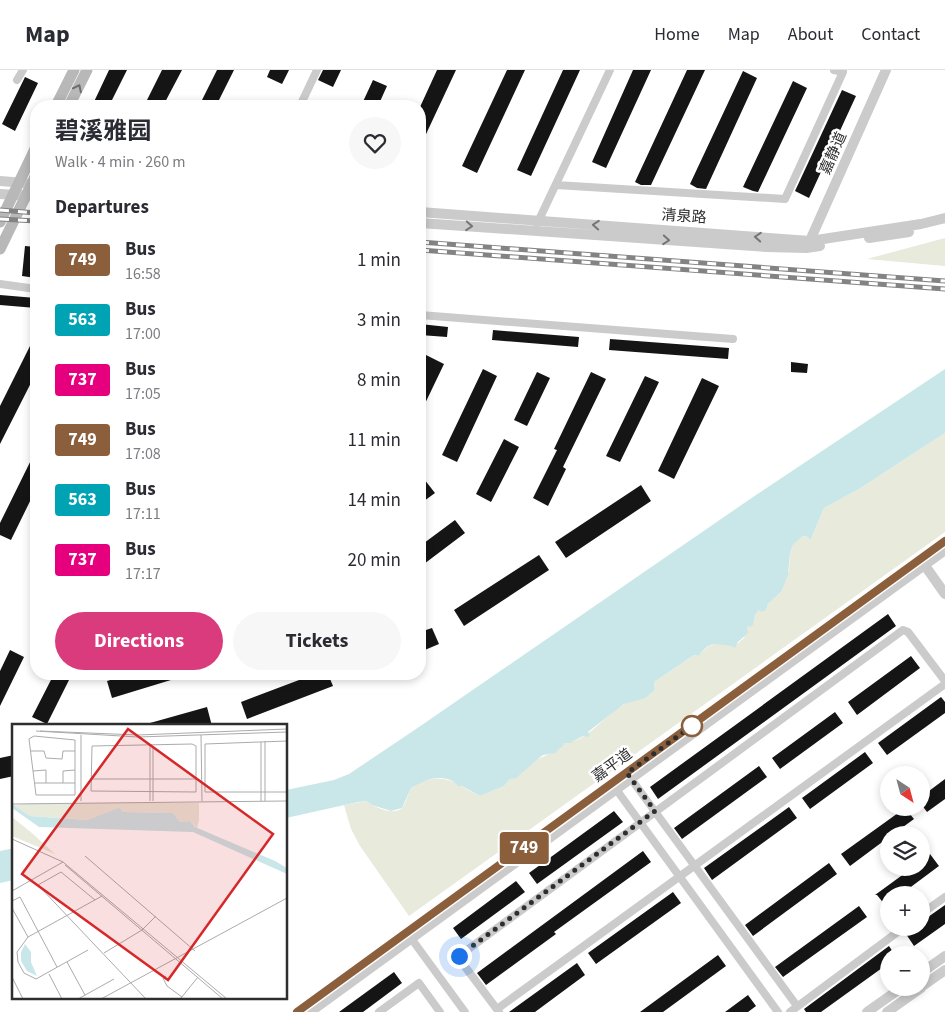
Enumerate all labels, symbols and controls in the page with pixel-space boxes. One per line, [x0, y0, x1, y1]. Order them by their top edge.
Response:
text: Map [25, 17, 70, 52]
text: Home [654, 22, 700, 47]
text: Map [728, 22, 760, 47]
text: About [788, 22, 833, 47]
text: Contact [861, 22, 920, 47]
one-way arrow [72, 84, 82, 93]
text: 碧溪雅园 [55, 114, 151, 149]
button: heart [349, 117, 401, 169]
street label: 嘉静道 [815, 128, 852, 178]
text: Walk · 4 min · 260 m [55, 151, 186, 173]
text: Departures [55, 194, 149, 221]
street label: 清泉路 [661, 204, 707, 229]
one-way arrow [592, 220, 600, 231]
one-way arrow [465, 221, 473, 232]
one-way arrow [754, 231, 762, 242]
one-way arrow [662, 234, 670, 245]
text: Bus [125, 236, 156, 263]
text: 749 [68, 247, 97, 272]
text: 1 min [357, 247, 401, 274]
text: 16:58 [125, 263, 161, 285]
text: Bus [125, 296, 156, 323]
text: 563 [68, 307, 97, 332]
text: 3 min [357, 307, 401, 334]
text: 17:00 [125, 323, 161, 345]
text: Bus [125, 356, 156, 383]
text: 737 [68, 367, 97, 392]
text: 8 min [357, 367, 401, 394]
text: 17:05 [125, 383, 161, 405]
text: Bus [125, 416, 156, 443]
text: 749 [68, 427, 97, 452]
text: 11 min [347, 427, 401, 454]
text: 17:08 [125, 443, 161, 465]
text: Bus [125, 476, 156, 503]
text: 563 [68, 487, 97, 512]
text: 14 min [347, 487, 401, 514]
text: 17:11 [125, 503, 161, 525]
text: Bus [125, 536, 156, 563]
text: 737 [68, 547, 97, 572]
text: 20 min [347, 547, 401, 574]
text: 17:17 [125, 563, 161, 585]
button: Directions [55, 612, 223, 670]
button: Tickets [233, 612, 401, 670]
unlabelled marker [681, 715, 703, 737]
inset map [12, 724, 288, 1000]
street label: 嘉平道 [588, 744, 637, 787]
north arrow [880, 766, 930, 816]
map controls [880, 766, 930, 996]
button: layers [880, 826, 930, 876]
line badge: 749 [495, 832, 553, 864]
text: 749 [510, 835, 538, 860]
button: + [880, 886, 930, 936]
your location [447, 944, 472, 969]
button: − [880, 946, 930, 996]

